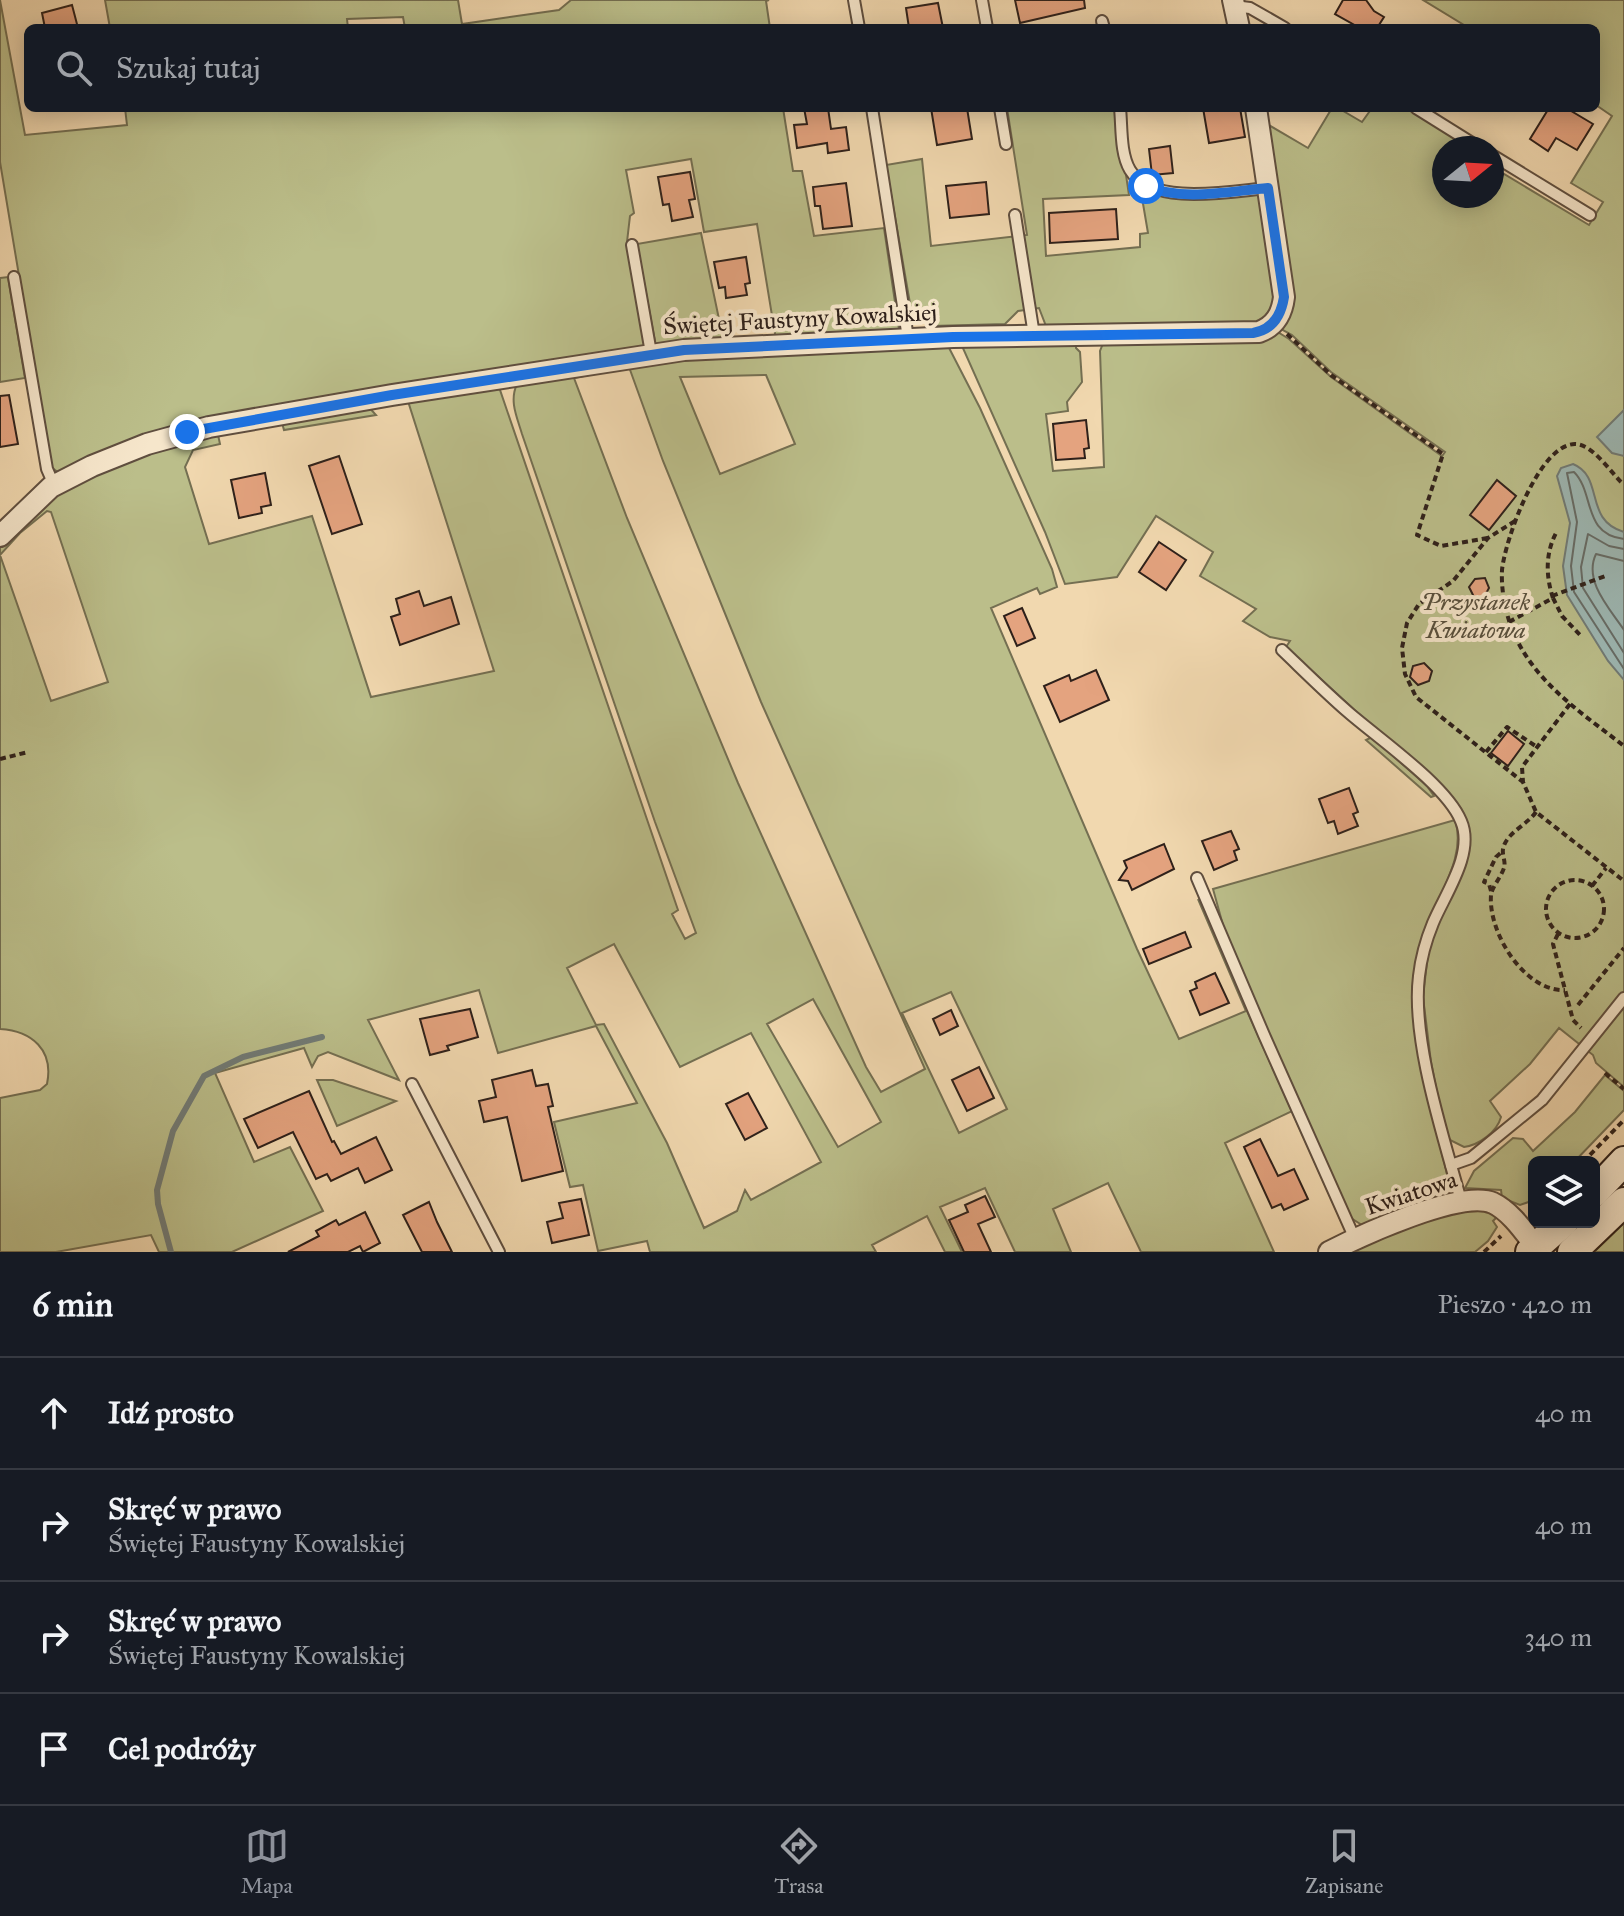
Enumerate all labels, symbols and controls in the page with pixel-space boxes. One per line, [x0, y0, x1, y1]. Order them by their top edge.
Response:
search box [24, 24, 1600, 112]
icon: search [52, 46, 96, 90]
text: Szukaj tutaj [116, 50, 261, 86]
north arrow [1432, 136, 1504, 208]
route start [1128, 168, 1164, 204]
street label: Świętej Faustyny Kowalskiej [662, 297, 938, 341]
route end [169, 414, 205, 450]
park label: Przystanek Kwiatowa [1422, 587, 1531, 645]
map controls [1528, 1156, 1600, 1228]
button: layers [1528, 1156, 1600, 1228]
street label: Kwiatowa [1361, 1164, 1462, 1222]
text: 6 min [32, 1284, 113, 1325]
text: Pieszo · 420 m [1438, 1288, 1592, 1320]
icon: ahead [32, 1391, 76, 1435]
text: Idź prosto [108, 1395, 234, 1431]
text: 40 m [1535, 1397, 1592, 1429]
text: Skręć w prawo [108, 1491, 281, 1527]
icon: right [32, 1503, 76, 1547]
text: 40 m [1535, 1509, 1592, 1541]
text: Świętej Faustyny Kowalskiej [108, 1527, 405, 1559]
text: Skręć w prawo [108, 1603, 281, 1639]
icon: right [32, 1615, 76, 1659]
text: 340 m [1525, 1621, 1592, 1653]
text: Świętej Faustyny Kowalskiej [108, 1639, 405, 1671]
icon: arrive [32, 1727, 76, 1771]
text: Cel podróży [108, 1731, 255, 1767]
tab: Mapa [241, 1824, 293, 1899]
tab: Trasa [774, 1824, 824, 1899]
tab: Zapisane [1305, 1824, 1383, 1899]

